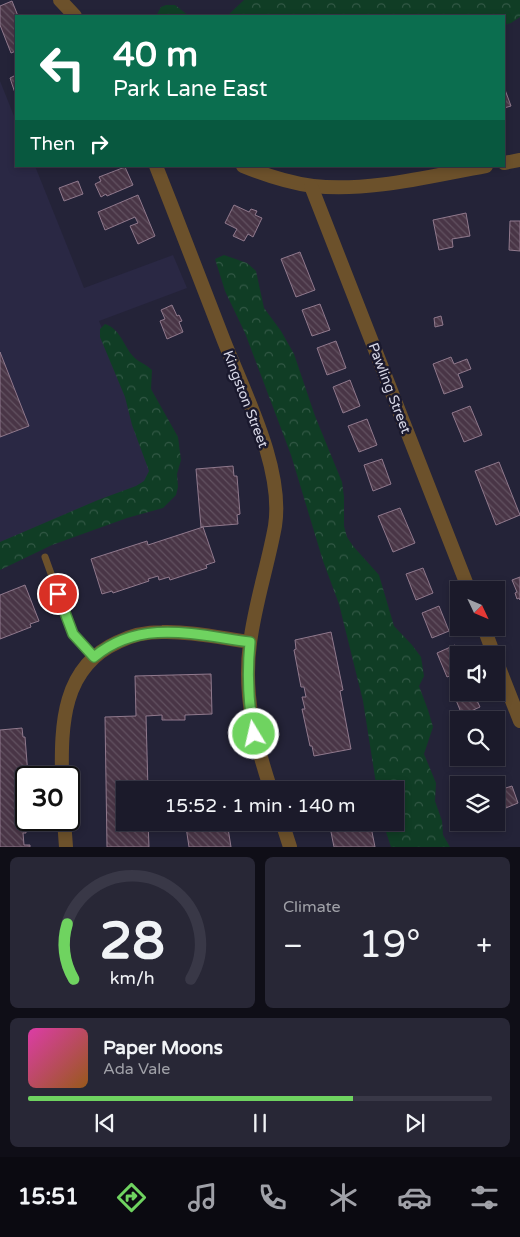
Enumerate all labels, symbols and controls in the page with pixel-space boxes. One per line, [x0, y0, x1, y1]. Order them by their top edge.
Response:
text: 40 m [113, 34, 198, 76]
icon: left [30, 35, 95, 100]
text: Park Lane East [113, 76, 267, 102]
icon: right [85, 130, 113, 158]
text: Then [30, 133, 75, 155]
street label: Pawling Street [364, 340, 415, 437]
street label: Kingston Street [219, 348, 272, 451]
pin [37, 573, 79, 615]
icon: arrive [44, 580, 72, 608]
north arrow [450, 581, 505, 636]
map controls [450, 581, 505, 831]
button: sound [450, 646, 505, 701]
position arrow [227, 707, 279, 759]
button: search [450, 711, 505, 766]
speed limit sign: 30 [15, 766, 80, 831]
button: layers [450, 776, 505, 831]
text: 15:52 · 1 min · 140 m [164, 795, 356, 817]
text: Climate [283, 897, 341, 917]
text: 28 [100, 910, 165, 973]
text: 19° [359, 922, 421, 968]
text: − [283, 929, 303, 963]
text: + [476, 929, 492, 963]
text: km/h [110, 968, 155, 989]
text: Paper Moons [103, 1037, 223, 1059]
text: Ada Vale [103, 1059, 170, 1079]
icon: previous [91, 1109, 119, 1137]
icon: pause [246, 1109, 274, 1137]
icon: next [401, 1109, 429, 1137]
icon: directions [114, 1180, 149, 1215]
icon: music [185, 1180, 220, 1215]
icon: phone [255, 1180, 290, 1215]
icon: climate [326, 1180, 361, 1215]
icon: car [397, 1180, 432, 1215]
icon: filters [467, 1180, 502, 1215]
text: 15:51 [18, 1184, 79, 1210]

